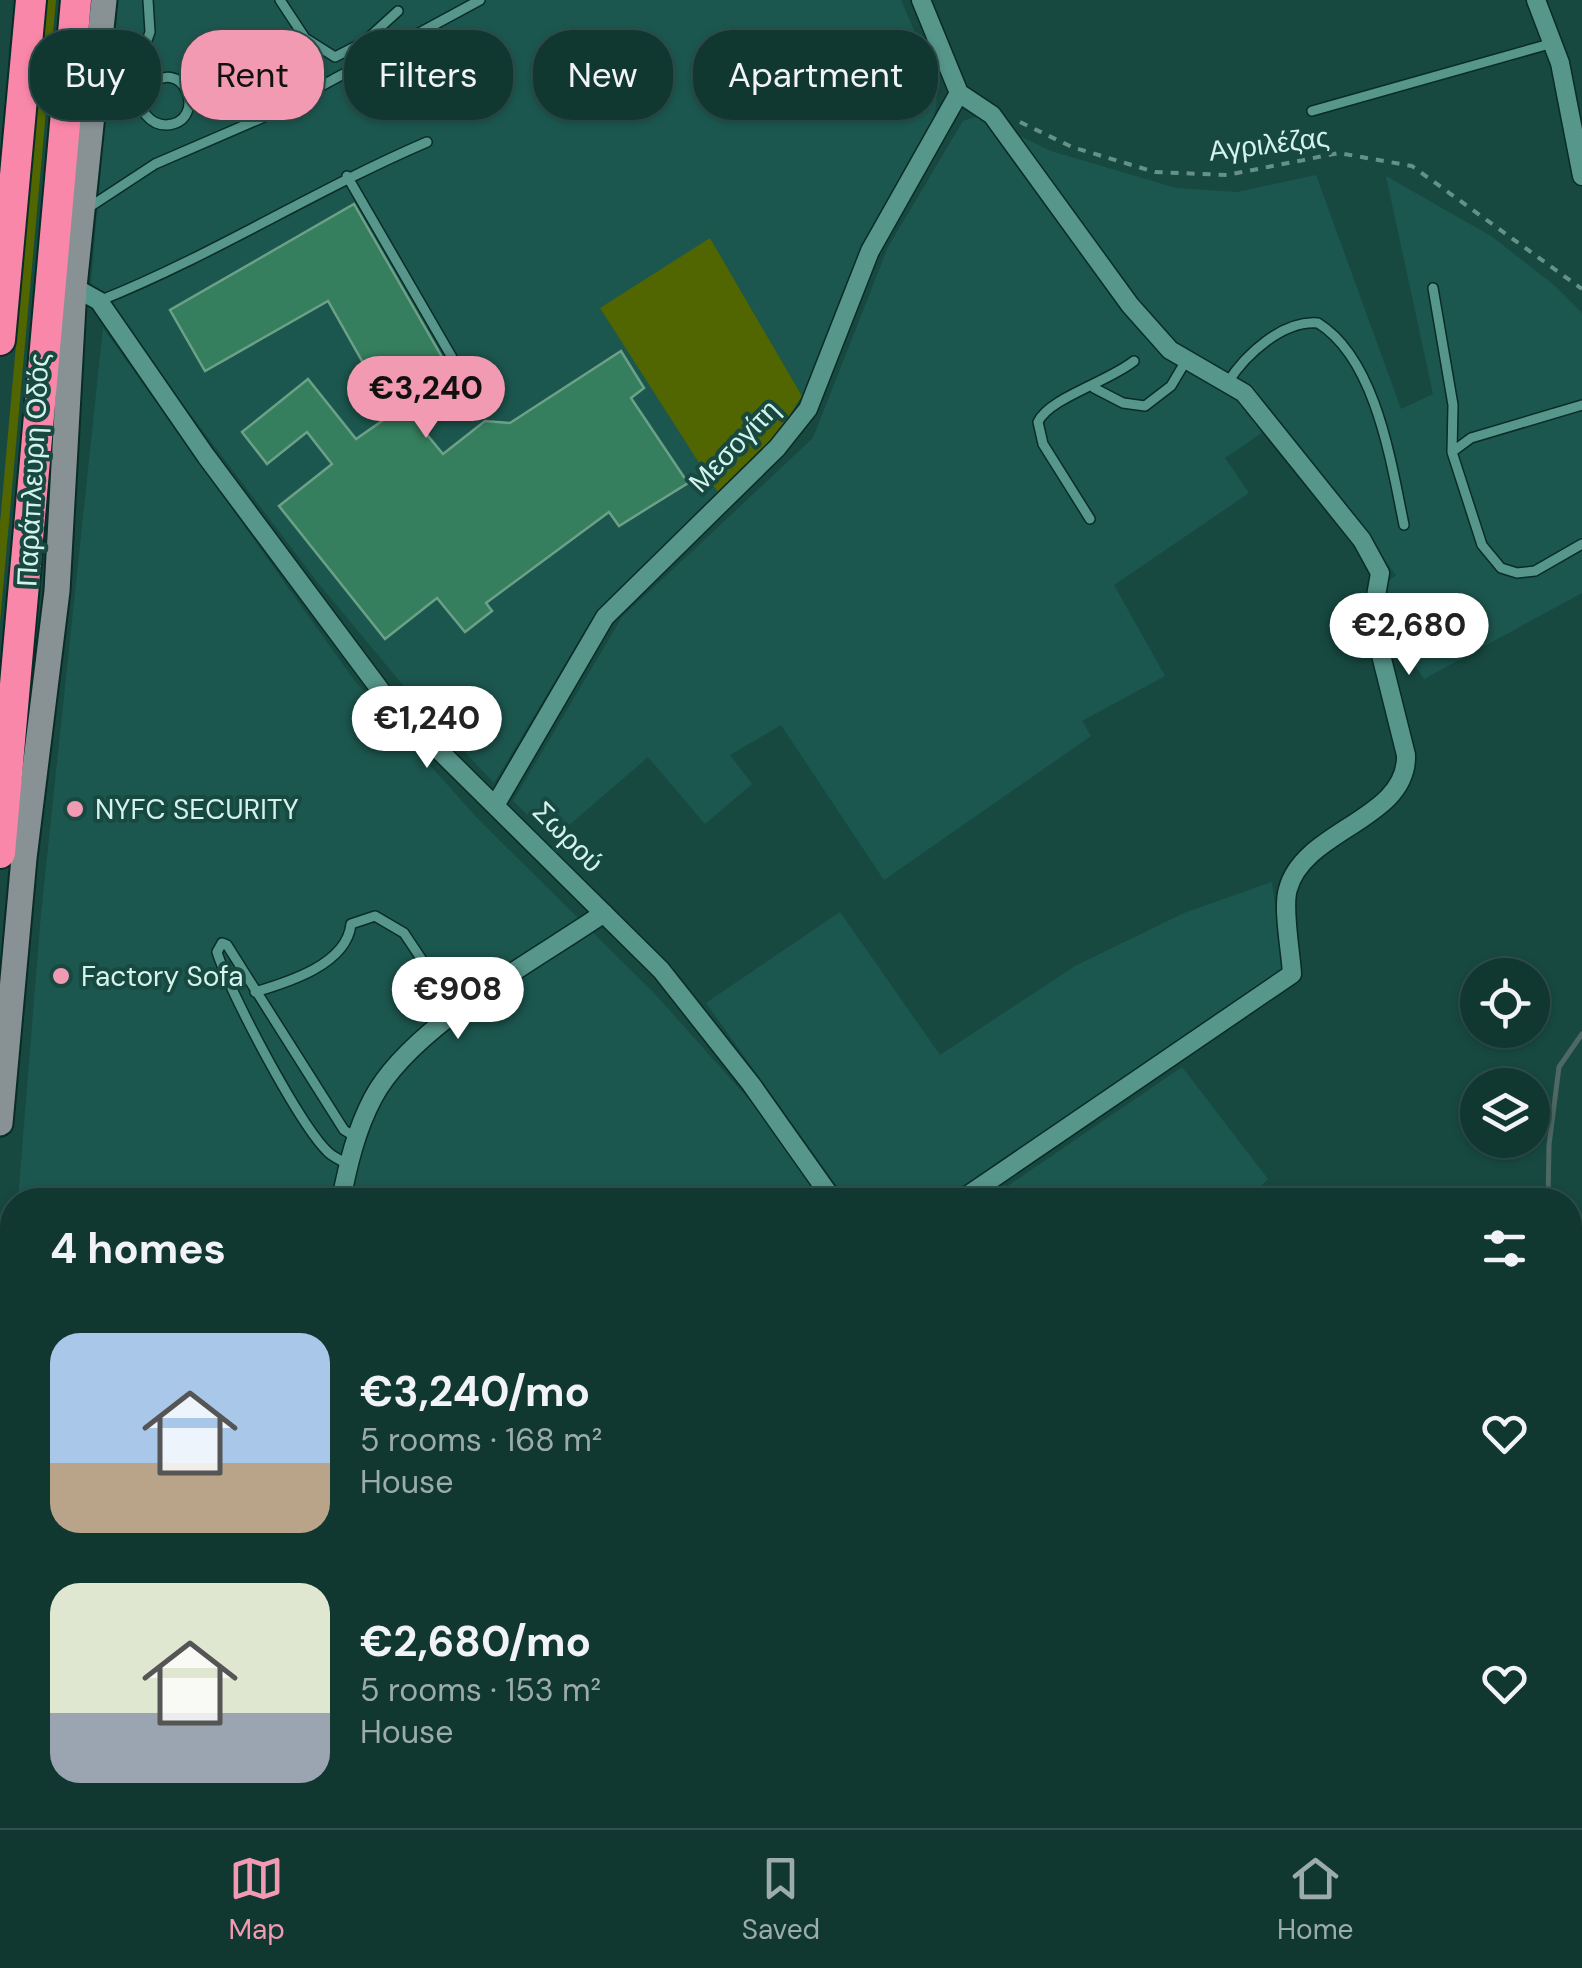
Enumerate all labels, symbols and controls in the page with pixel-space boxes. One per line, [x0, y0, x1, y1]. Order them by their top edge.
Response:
chip: Buy [30, 30, 161, 120]
chip: Rent [181, 30, 324, 120]
chip: Filters [344, 30, 513, 120]
chip: New [533, 30, 673, 120]
chip: Apartment [693, 30, 938, 120]
street label: Αγριλέζας [1207, 118, 1331, 170]
street label: Παράπλευρη Οδός [8, 352, 58, 588]
pin: €3,240 [345, 356, 507, 441]
text: €3,240 [369, 367, 483, 409]
street label: Μεσογίτη [681, 392, 787, 500]
pin: €2,680 [1328, 593, 1490, 678]
text: €2,680 [1352, 604, 1466, 646]
pin: €1,240 [346, 686, 508, 771]
text: €1,240 [374, 697, 480, 739]
place label: NYFC SECURITY [95, 791, 299, 828]
street label: Σωρού [525, 794, 611, 880]
marker: NYFC SECURITY [64, 798, 86, 820]
pin: €908 [399, 957, 517, 1042]
place label: Factory Sofa [81, 958, 244, 995]
map controls [1460, 958, 1550, 1158]
button: locate [1460, 958, 1550, 1048]
marker: Factory Sofa [50, 965, 72, 987]
text: €908 [414, 968, 502, 1010]
button: layers [1460, 1068, 1550, 1158]
text: 4 homes [50, 1221, 226, 1276]
icon: filters [1477, 1221, 1532, 1276]
text: €3,240/mo [360, 1364, 590, 1419]
icon: home [130, 1373, 250, 1493]
icon: heart [1477, 1406, 1532, 1461]
text: 5 rooms · 168 m² [360, 1419, 602, 1461]
text: House [360, 1461, 453, 1503]
text: €2,680/mo [360, 1614, 591, 1669]
icon: home [130, 1623, 250, 1743]
icon: heart [1477, 1656, 1532, 1711]
text: 5 rooms · 153 m² [360, 1669, 601, 1711]
text: House [360, 1711, 453, 1753]
tab: Map [228, 1851, 285, 1948]
tab: Saved [742, 1851, 820, 1948]
tab: Home [1277, 1851, 1354, 1948]

